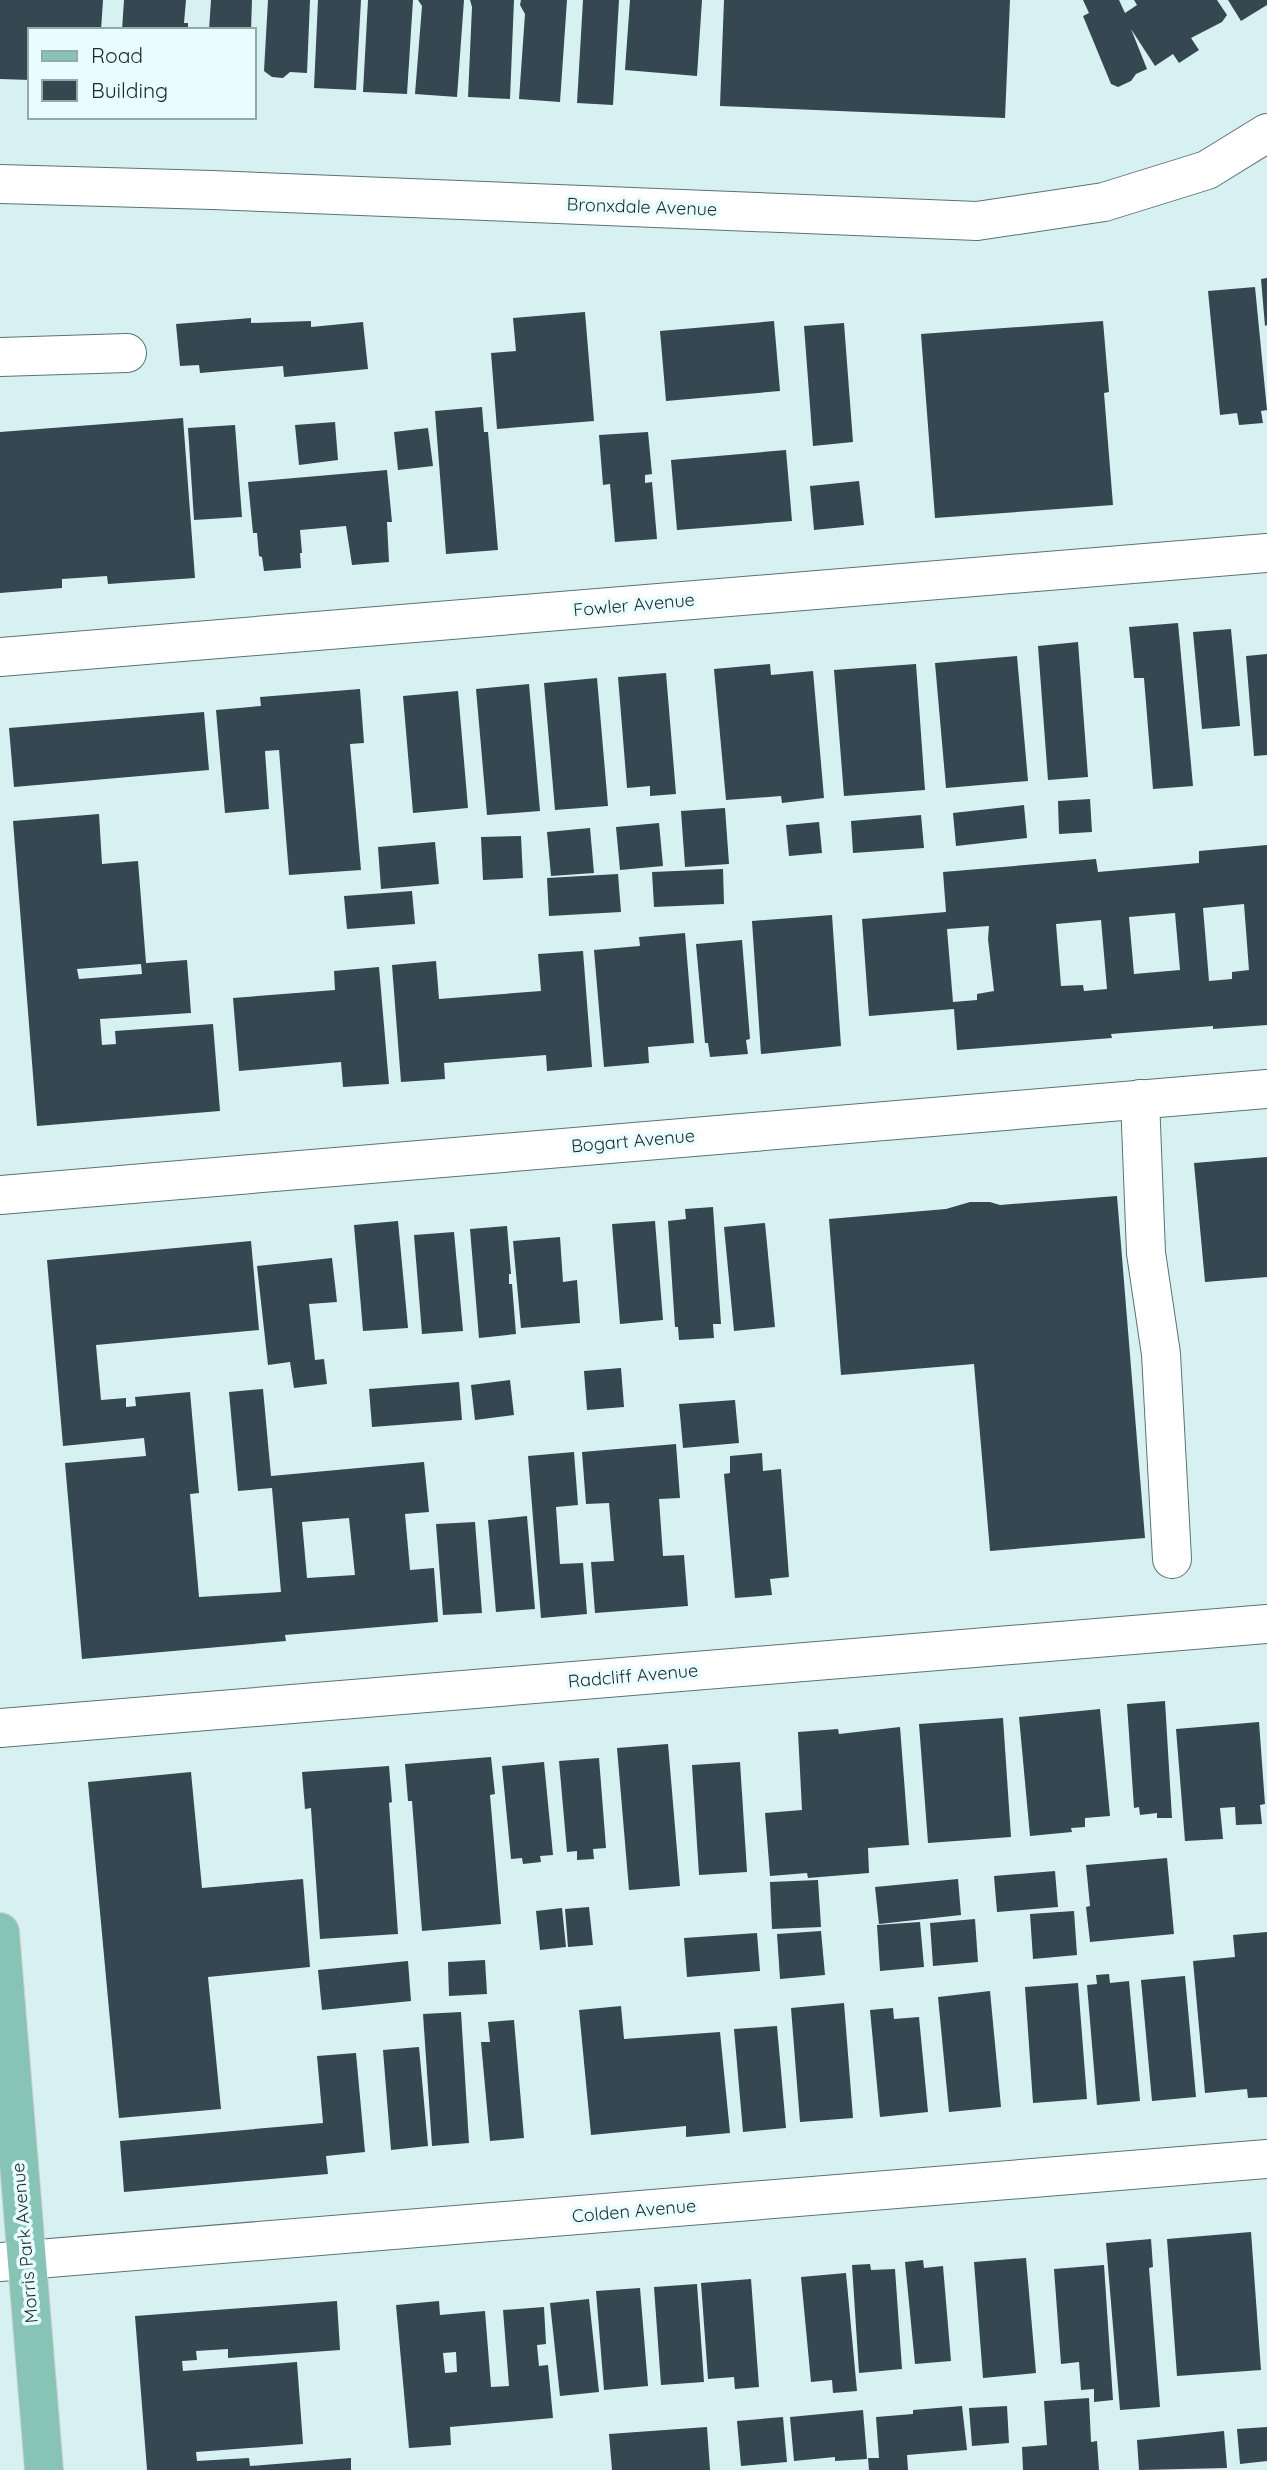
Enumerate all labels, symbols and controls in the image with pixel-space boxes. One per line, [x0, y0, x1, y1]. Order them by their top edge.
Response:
legend [28, 28, 256, 119]
text: Road [91, 42, 143, 68]
text: Building [91, 77, 168, 103]
street label: Bronxdale Avenue [566, 192, 718, 221]
street label: Fowler Avenue [572, 588, 696, 621]
street label: Bogart Avenue [570, 1124, 696, 1157]
street label: Radcliff Avenue [567, 1658, 699, 1693]
street label: Morris Park Avenue [6, 2162, 43, 2324]
street label: Colden Avenue [571, 2194, 697, 2227]

